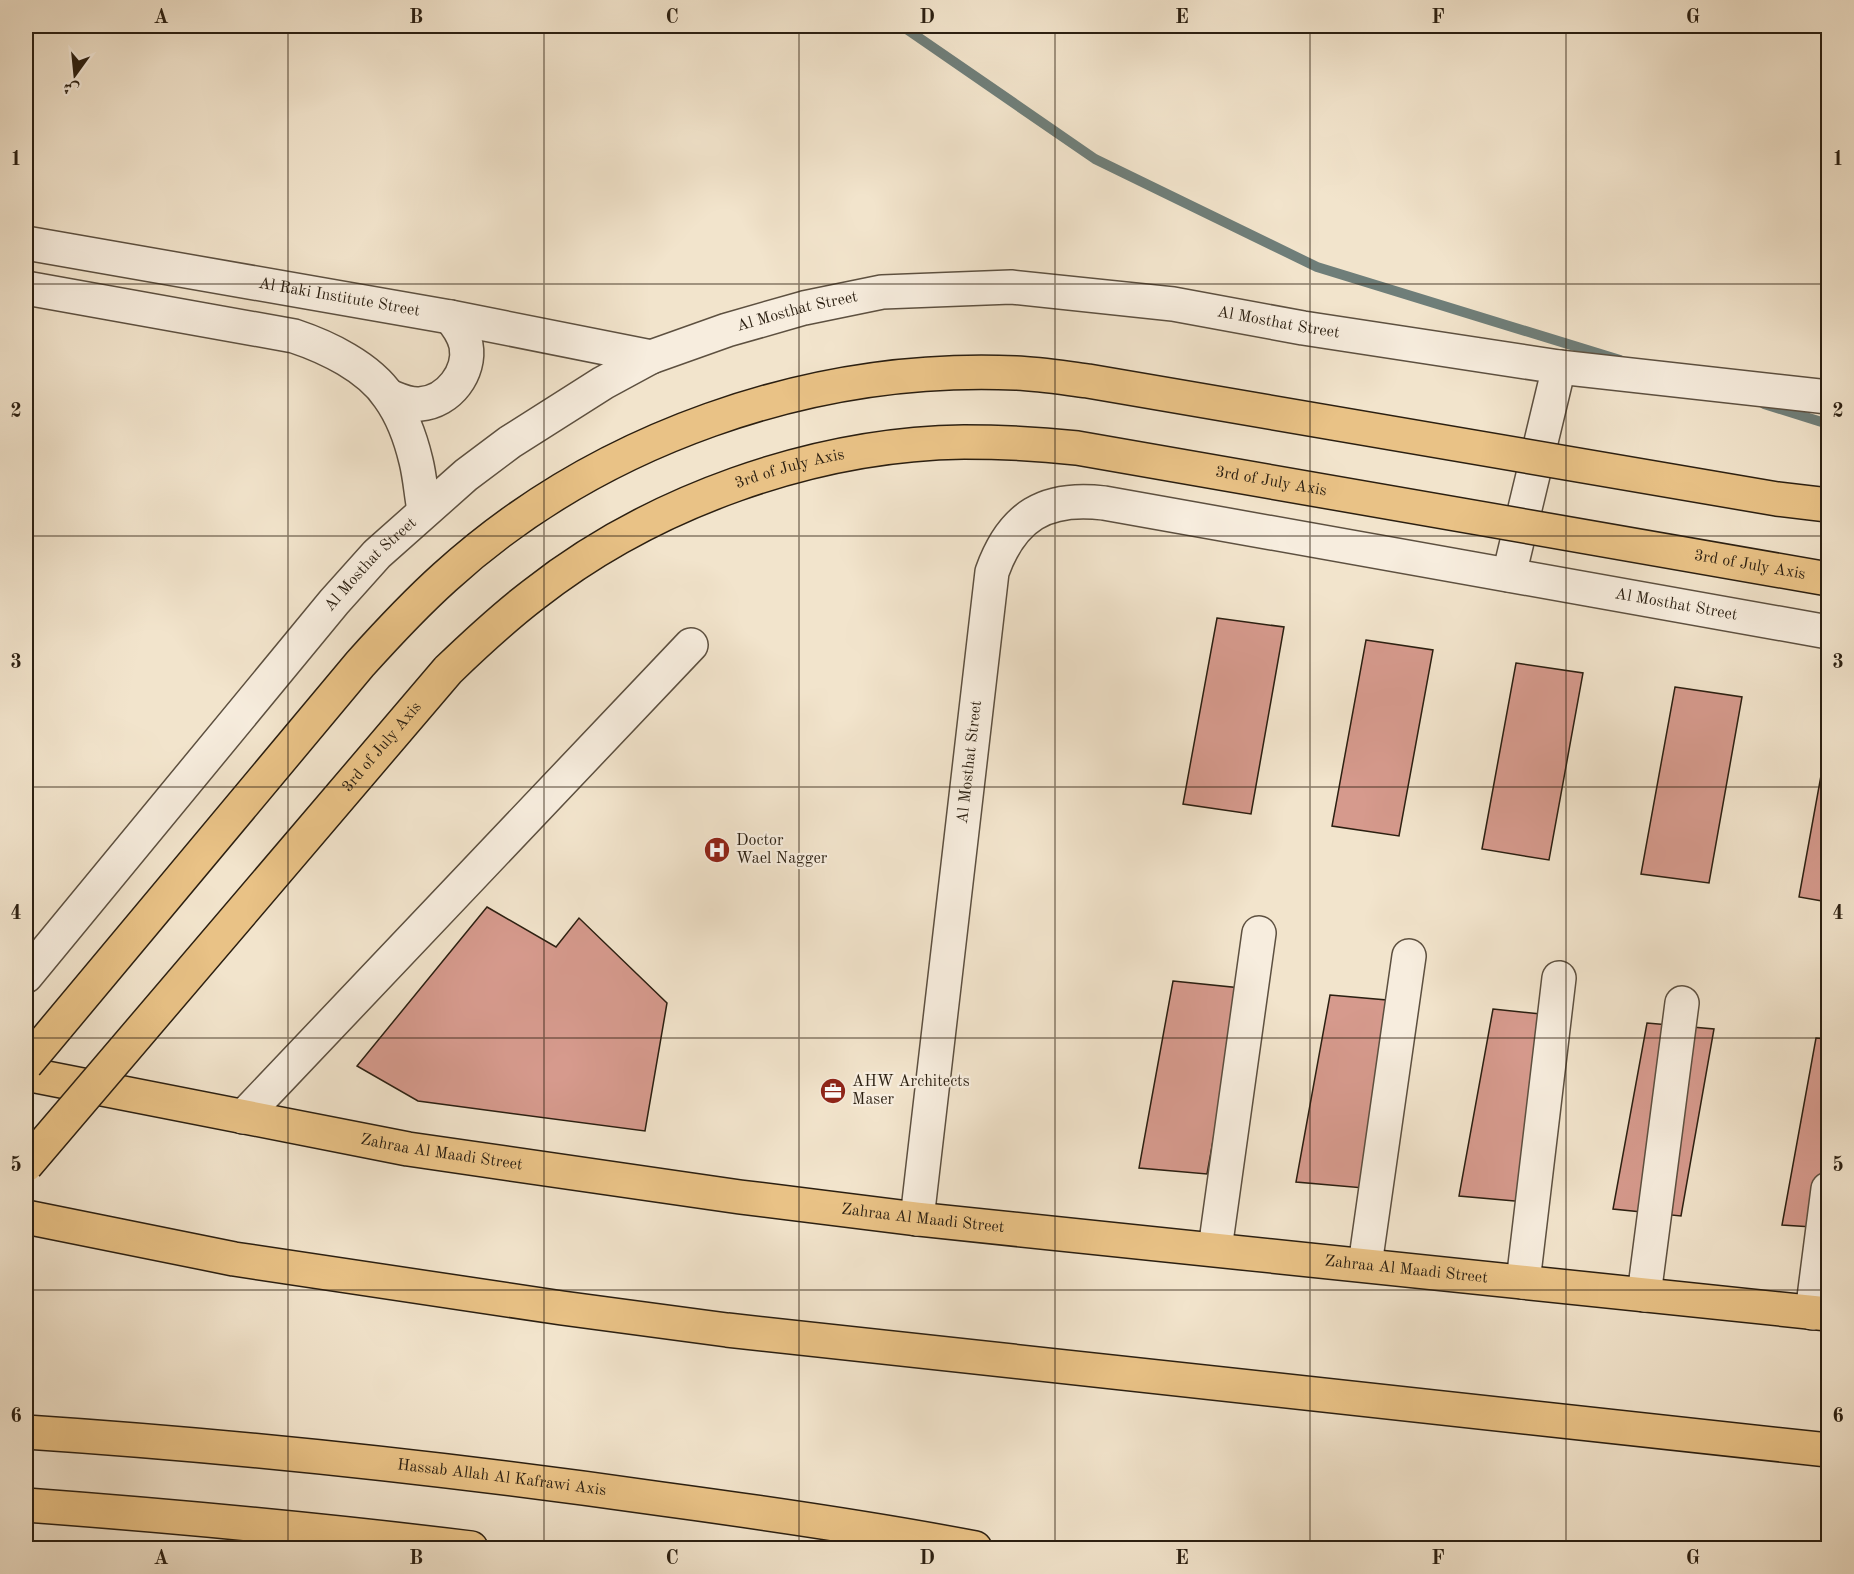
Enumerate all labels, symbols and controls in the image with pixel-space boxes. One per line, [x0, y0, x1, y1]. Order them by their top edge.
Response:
text: A [153, 8, 169, 28]
text: B [409, 8, 423, 28]
text: C [665, 8, 679, 28]
text: D [919, 8, 935, 28]
text: E [1175, 8, 1189, 28]
text: F [1431, 8, 1445, 28]
text: G [1686, 8, 1700, 28]
north arrow [45, 45, 105, 105]
text: ش [62, 78, 81, 97]
text: 1 [10, 150, 22, 170]
text: 1 [1832, 150, 1844, 170]
street label: Al Raki Institute Street [257, 276, 422, 320]
street label: Al Mosthat Street [735, 289, 860, 335]
street label: Al Mosthat Street [1216, 304, 1341, 342]
text: 2 [10, 402, 22, 422]
text: 2 [1832, 402, 1844, 422]
street label: 3rd of July Axis [733, 447, 846, 492]
street label: 3rd of July Axis [1214, 464, 1328, 499]
street label: Al Mosthat Street [322, 514, 420, 614]
street label: 3rd of July Axis [1693, 548, 1807, 583]
street label: Al Mosthat Street [1614, 586, 1739, 624]
text: 3 [10, 653, 22, 673]
text: 3 [1832, 653, 1844, 673]
street label: 3rd of July Axis [340, 699, 425, 795]
street label: Al Mosthat Street [955, 699, 985, 825]
place label: Doctor Wael Nagger [736, 833, 828, 867]
hospital icon: Doctor Wael Nagger [702, 835, 732, 865]
text: 4 [10, 904, 22, 924]
text: 4 [1832, 904, 1844, 924]
place label: AHW Architects Maser [852, 1074, 970, 1108]
office icon: AHW Architects Maser [818, 1076, 848, 1106]
street label: Zahraa Al Maadi Street [359, 1132, 524, 1174]
text: 5 [10, 1155, 22, 1176]
text: 5 [1832, 1155, 1844, 1176]
street label: Zahraa Al Maadi Street [841, 1202, 1006, 1236]
street label: Zahraa Al Maadi Street [1324, 1254, 1489, 1287]
text: 6 [10, 1407, 22, 1427]
text: 6 [1832, 1407, 1844, 1427]
street label: Hassab Allah Al Kafrawi Axis [396, 1457, 607, 1499]
text: A [153, 1549, 169, 1569]
text: B [409, 1549, 423, 1569]
text: C [665, 1549, 679, 1569]
text: D [919, 1549, 935, 1569]
text: E [1175, 1549, 1189, 1569]
text: F [1431, 1549, 1445, 1569]
text: G [1686, 1549, 1700, 1569]

